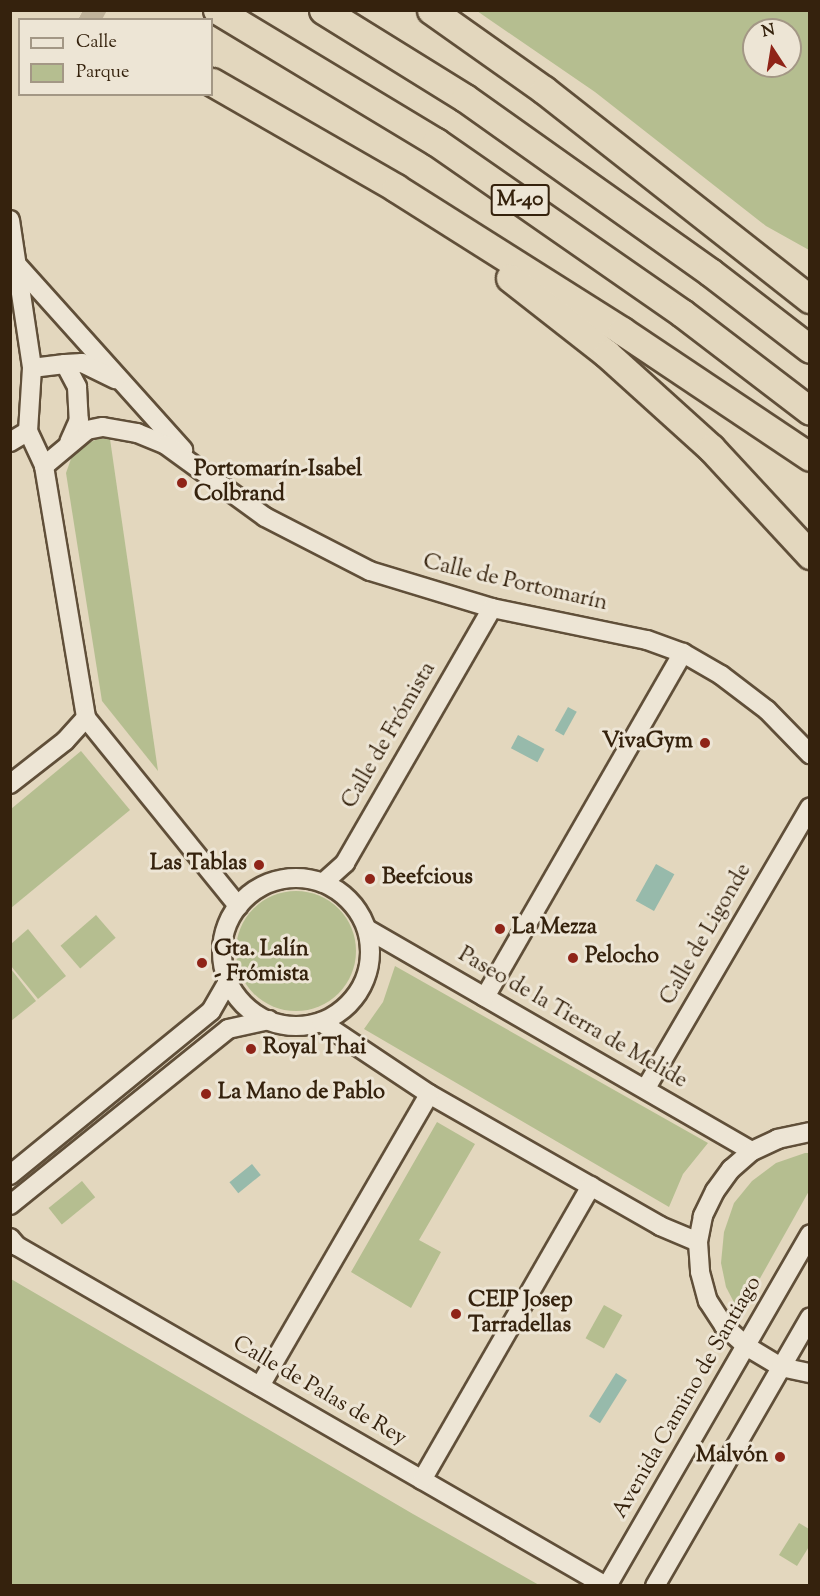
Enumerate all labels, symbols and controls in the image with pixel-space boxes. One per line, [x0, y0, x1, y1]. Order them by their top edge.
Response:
legend [18, 18, 213, 96]
north arrow [742, 18, 802, 78]
text: N [760, 19, 777, 44]
text: Calle [76, 30, 117, 56]
text: Parque [76, 60, 129, 86]
road number: M-40 [490, 182, 550, 218]
place label: Portomarín-Isabel Colbrand [194, 457, 362, 508]
marker: Portomarín-Isabel Colbrand [175, 476, 189, 490]
street label: Calle de Portomarín [420, 550, 610, 618]
street label: Calle de Frómista [337, 658, 443, 814]
place label: VivaGym [602, 730, 693, 756]
marker: VivaGym [698, 736, 712, 750]
place label: Las Tablas [150, 852, 247, 878]
marker: Las Tablas [252, 858, 266, 872]
street label: Calle de Ligonde [656, 860, 758, 1010]
place label: Beefcious [382, 866, 473, 892]
marker: Beefcious [363, 872, 377, 886]
place label: La Mezza [512, 916, 597, 942]
marker: La Mezza [493, 922, 507, 936]
place label: Gta. Lalín - Frómista [214, 937, 309, 988]
street label: Paseo de la Tierra de Melide [453, 943, 691, 1095]
place label: Pelocho [585, 945, 659, 971]
marker: Pelocho [566, 951, 580, 965]
marker: Gta. Lalín - Frómista [195, 956, 209, 970]
place label: Royal Thai [263, 1036, 366, 1062]
marker: Royal Thai [244, 1042, 258, 1056]
place label: La Mano de Pablo [218, 1081, 385, 1107]
marker: La Mano de Pablo [199, 1087, 213, 1101]
street label: Avenida Camino de Santiago [608, 1272, 768, 1524]
place label: CEIP Josep Tarradellas [468, 1288, 573, 1340]
marker: CEIP Josep Tarradellas [449, 1307, 463, 1321]
street label: Calle de Palas de Rey [227, 1331, 411, 1453]
place label: Malvón [696, 1444, 768, 1470]
marker: Malvón [773, 1450, 787, 1464]

